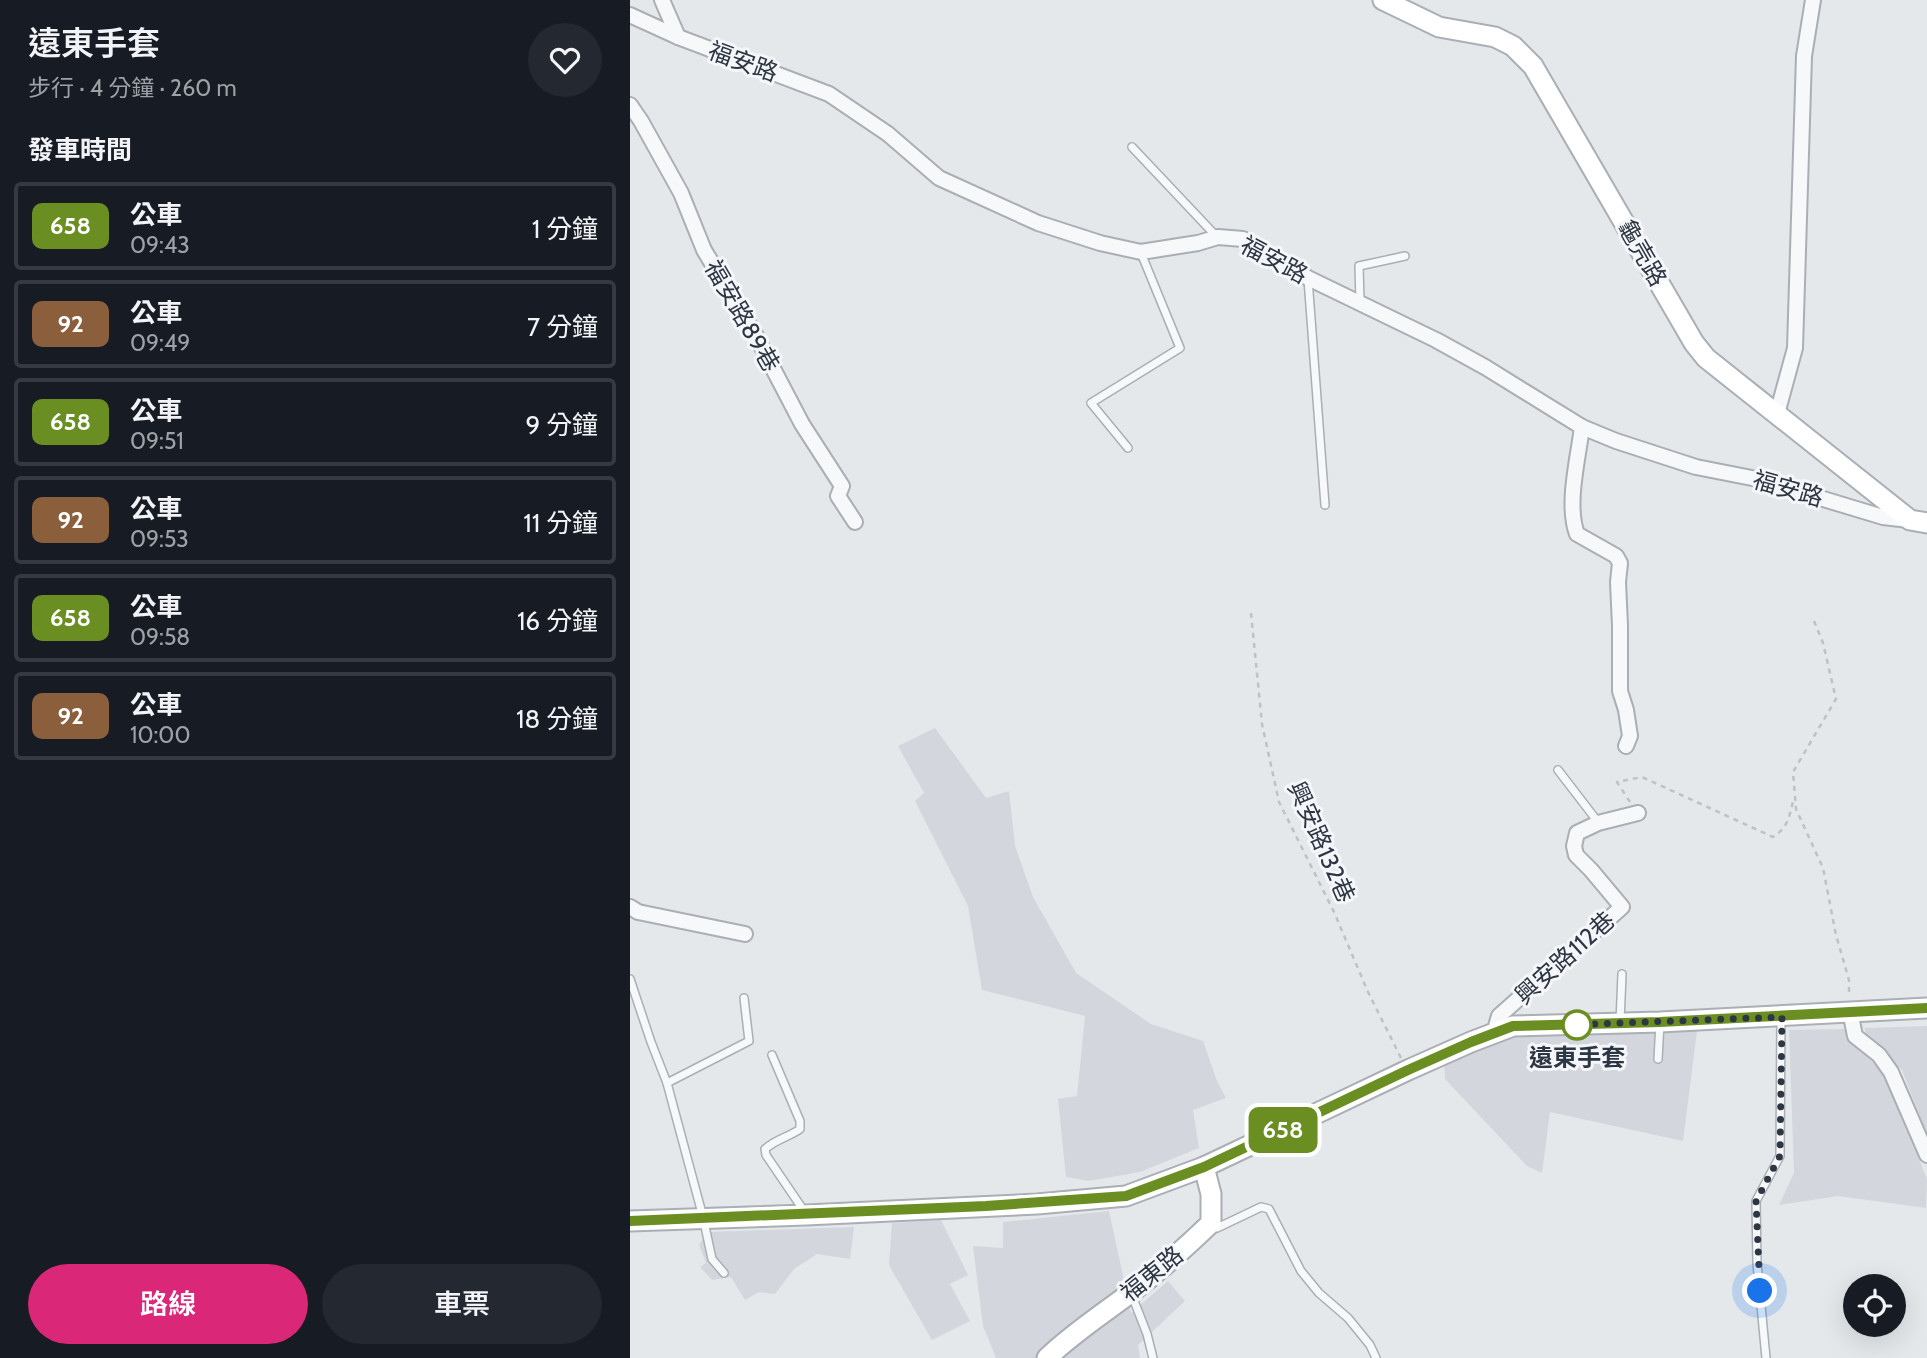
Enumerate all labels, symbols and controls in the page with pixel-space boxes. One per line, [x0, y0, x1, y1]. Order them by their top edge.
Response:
text: 遠東手套 [28, 23, 160, 63]
button: heart [528, 23, 602, 97]
street label: 福安路 [704, 36, 782, 87]
text: 步行 · 4 分鐘 · 260 m [28, 74, 237, 102]
text: 發車時間 [28, 134, 132, 166]
text: 公車 [130, 199, 182, 231]
text: 658 [50, 211, 91, 240]
text: 1 分鐘 [532, 213, 598, 245]
street label: 龜壳路 [1612, 214, 1673, 291]
street label: 福安路 [1236, 230, 1313, 289]
text: 09:43 [130, 231, 190, 259]
street label: 福安路89巷 [699, 255, 786, 377]
text: 公車 [130, 297, 182, 329]
text: 92 [57, 309, 84, 338]
text: 7 分鐘 [527, 311, 598, 343]
text: 09:49 [130, 329, 190, 357]
text: 公車 [130, 395, 182, 427]
text: 658 [50, 407, 91, 436]
text: 9 分鐘 [525, 409, 598, 441]
text: 09:51 [130, 427, 184, 455]
street label: 福安路 [1750, 465, 1827, 512]
text: 公車 [130, 493, 182, 525]
text: 92 [57, 505, 84, 534]
text: 11 分鐘 [523, 507, 598, 539]
text: 09:53 [130, 525, 189, 553]
text: 公車 [130, 591, 182, 623]
text: 658 [50, 603, 91, 632]
text: 16 分鐘 [517, 605, 598, 637]
text: 09:58 [130, 623, 190, 651]
text: 公車 [130, 689, 182, 721]
text: 92 [57, 701, 84, 730]
text: 18 分鐘 [516, 703, 598, 735]
text: 10:00 [130, 721, 190, 749]
street label: 興安路132巷 [1282, 777, 1361, 907]
street label: 興安路112巷 [1509, 905, 1621, 1010]
marker: 遠東手套 [1562, 1010, 1592, 1040]
place label: 遠東手套 [1529, 1043, 1625, 1072]
line badge: 658 [1243, 1107, 1323, 1153]
text: 658 [1263, 1115, 1303, 1144]
street label: 福東路 [1115, 1240, 1189, 1308]
button: 路線 [28, 1264, 308, 1344]
button: 車票 [322, 1264, 602, 1344]
your location [1742, 1273, 1777, 1308]
map controls [1843, 1274, 1906, 1337]
button: locate [1843, 1274, 1906, 1337]

